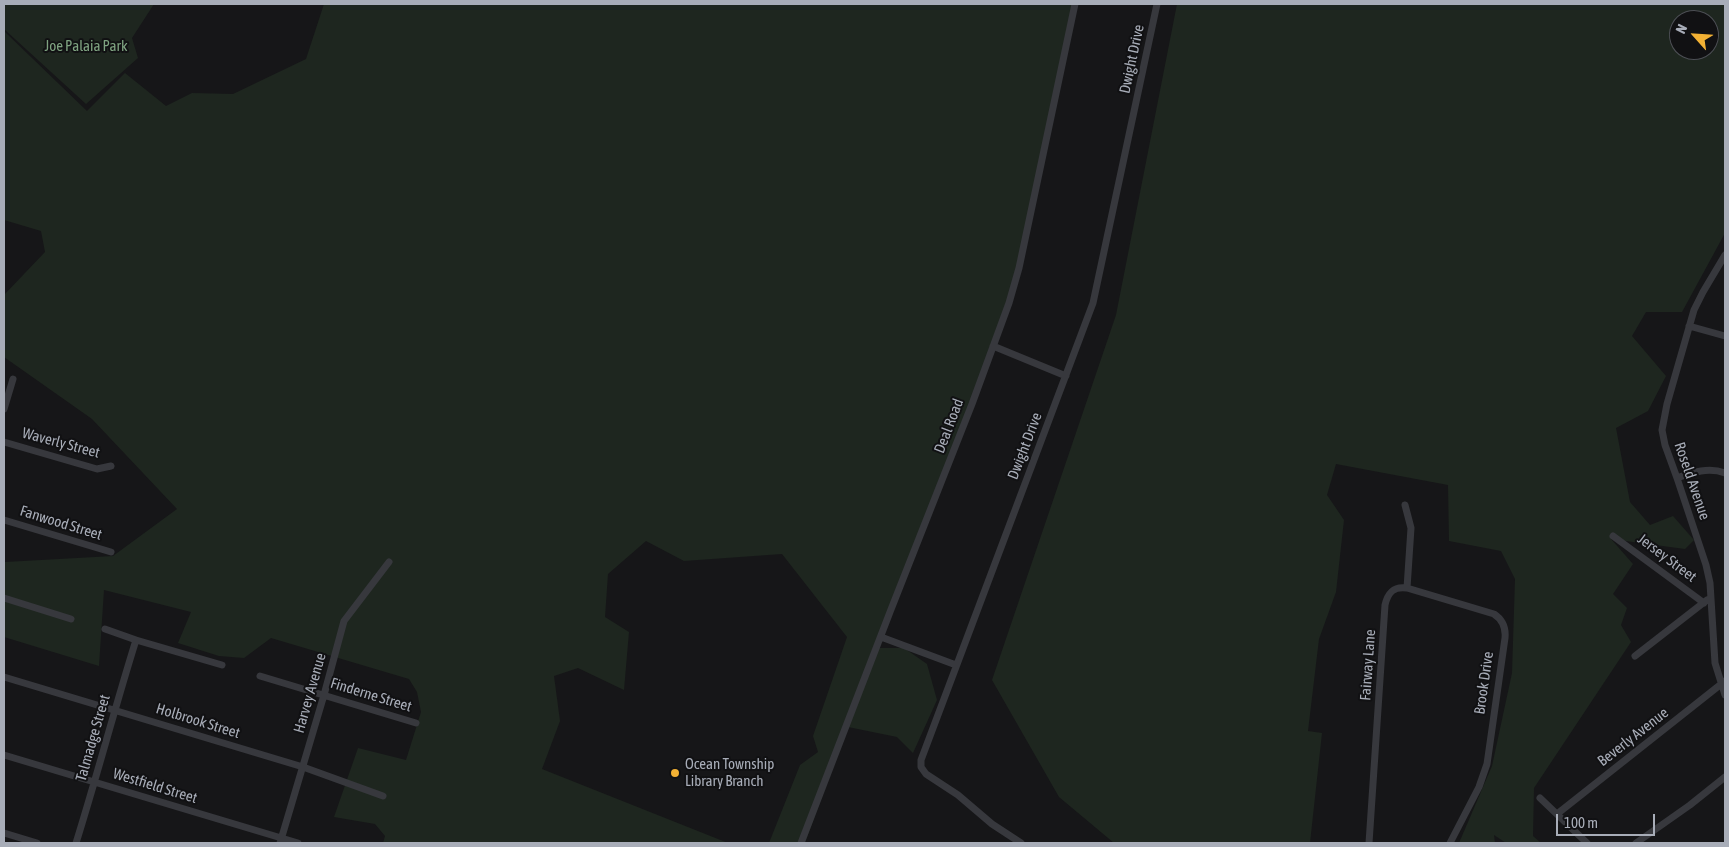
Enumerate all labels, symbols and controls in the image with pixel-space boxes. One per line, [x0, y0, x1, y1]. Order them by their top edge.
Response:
north arrow [1669, 10, 1719, 60]
text: N [1672, 22, 1690, 36]
street label: Dwight Drive [1116, 23, 1148, 95]
park label: Joe Palaia Park [44, 37, 128, 55]
street label: Deal Road [930, 396, 968, 456]
street label: Dwight Drive [1004, 410, 1046, 482]
street label: Waverly Street [20, 424, 102, 462]
street label: Roseld Avenue [1670, 440, 1714, 522]
street label: Fanwood Street [18, 502, 104, 544]
street label: Jersey Street [1634, 530, 1700, 586]
street label: Fairway Lane [1357, 629, 1379, 701]
street label: Brook Drive [1471, 650, 1497, 716]
street label: Harvey Avenue [290, 651, 330, 735]
street label: Finderne Street [328, 674, 414, 716]
street label: Talmadge Street [72, 693, 114, 783]
street label: Holbrook Street [154, 700, 242, 742]
street label: Beverly Avenue [1594, 704, 1672, 770]
place label: Ocean Township Library Branch [685, 755, 774, 790]
street label: Westfield Street [111, 765, 199, 807]
marker: Ocean Township Library Branch [669, 767, 681, 779]
scale bar [1559, 804, 1658, 836]
text: 100 m [1564, 814, 1598, 831]

